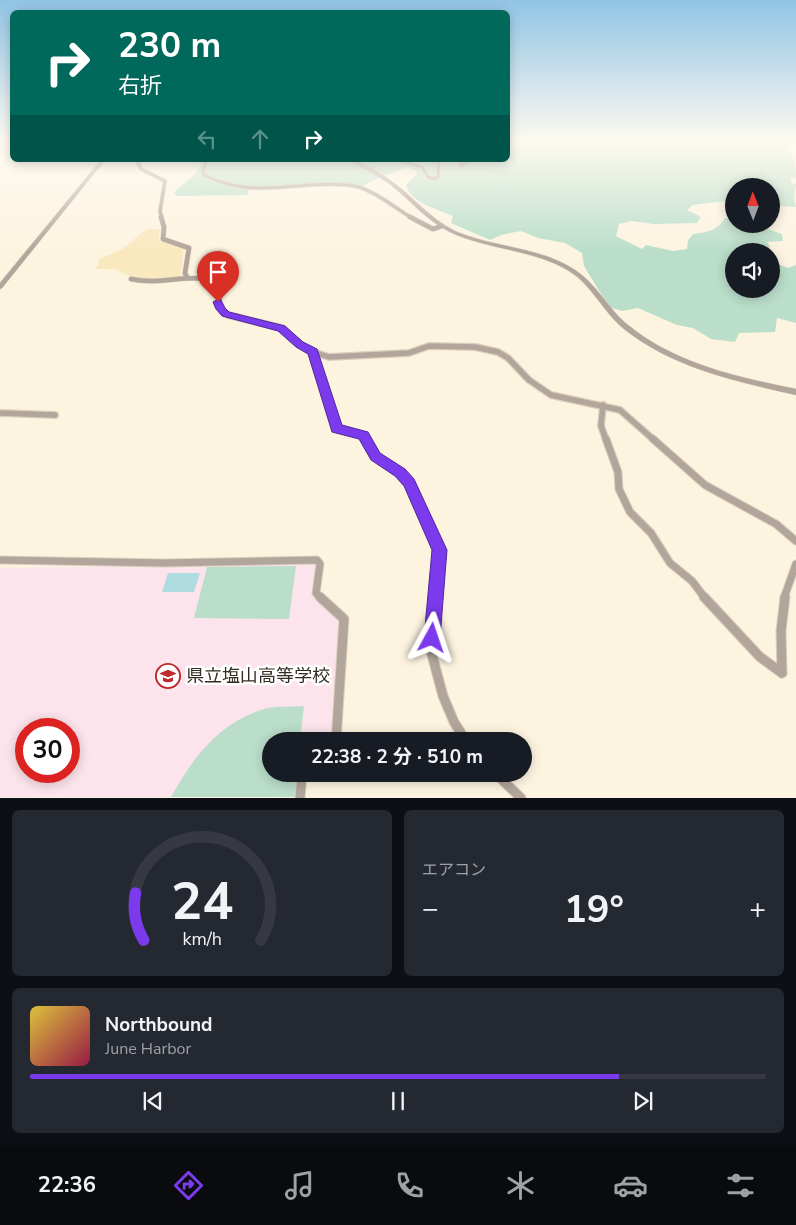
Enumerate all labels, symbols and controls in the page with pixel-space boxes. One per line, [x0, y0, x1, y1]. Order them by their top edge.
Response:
text: 230 m [118, 22, 221, 69]
icon: right [35, 30, 100, 95]
text: 右折 [118, 71, 162, 101]
icon: left [193, 125, 221, 153]
icon: ahead [246, 125, 274, 153]
icon: right [299, 125, 327, 153]
north arrow [725, 178, 780, 232]
map controls [725, 178, 780, 298]
button: sound [725, 243, 780, 298]
pin [197, 251, 239, 302]
icon: arrive [204, 258, 232, 286]
position arrow [405, 611, 457, 663]
school or university icon: 県立塩山高等学校 [155, 663, 181, 689]
place label: 県立塩山高等学校 [186, 664, 330, 688]
speed limit sign: 30 [15, 718, 80, 783]
text: 22:38 · 2 分 · 510 m [311, 744, 483, 770]
text: エアコン [422, 859, 486, 881]
text: 24 [171, 866, 233, 937]
text: 19° [564, 884, 624, 935]
text: − [422, 890, 439, 928]
text: + [749, 890, 766, 928]
text: km/h [182, 927, 222, 951]
text: Northbound [105, 1012, 212, 1038]
text: June Harbor [105, 1038, 191, 1060]
icon: previous [139, 1087, 167, 1115]
icon: pause [384, 1087, 412, 1115]
icon: next [629, 1087, 657, 1115]
icon: directions [171, 1168, 206, 1203]
icon: music [282, 1168, 317, 1203]
icon: phone [392, 1168, 427, 1203]
icon: climate [503, 1168, 538, 1203]
icon: car [613, 1168, 648, 1203]
icon: filters [723, 1168, 758, 1203]
text: 22:36 [38, 1170, 96, 1200]

